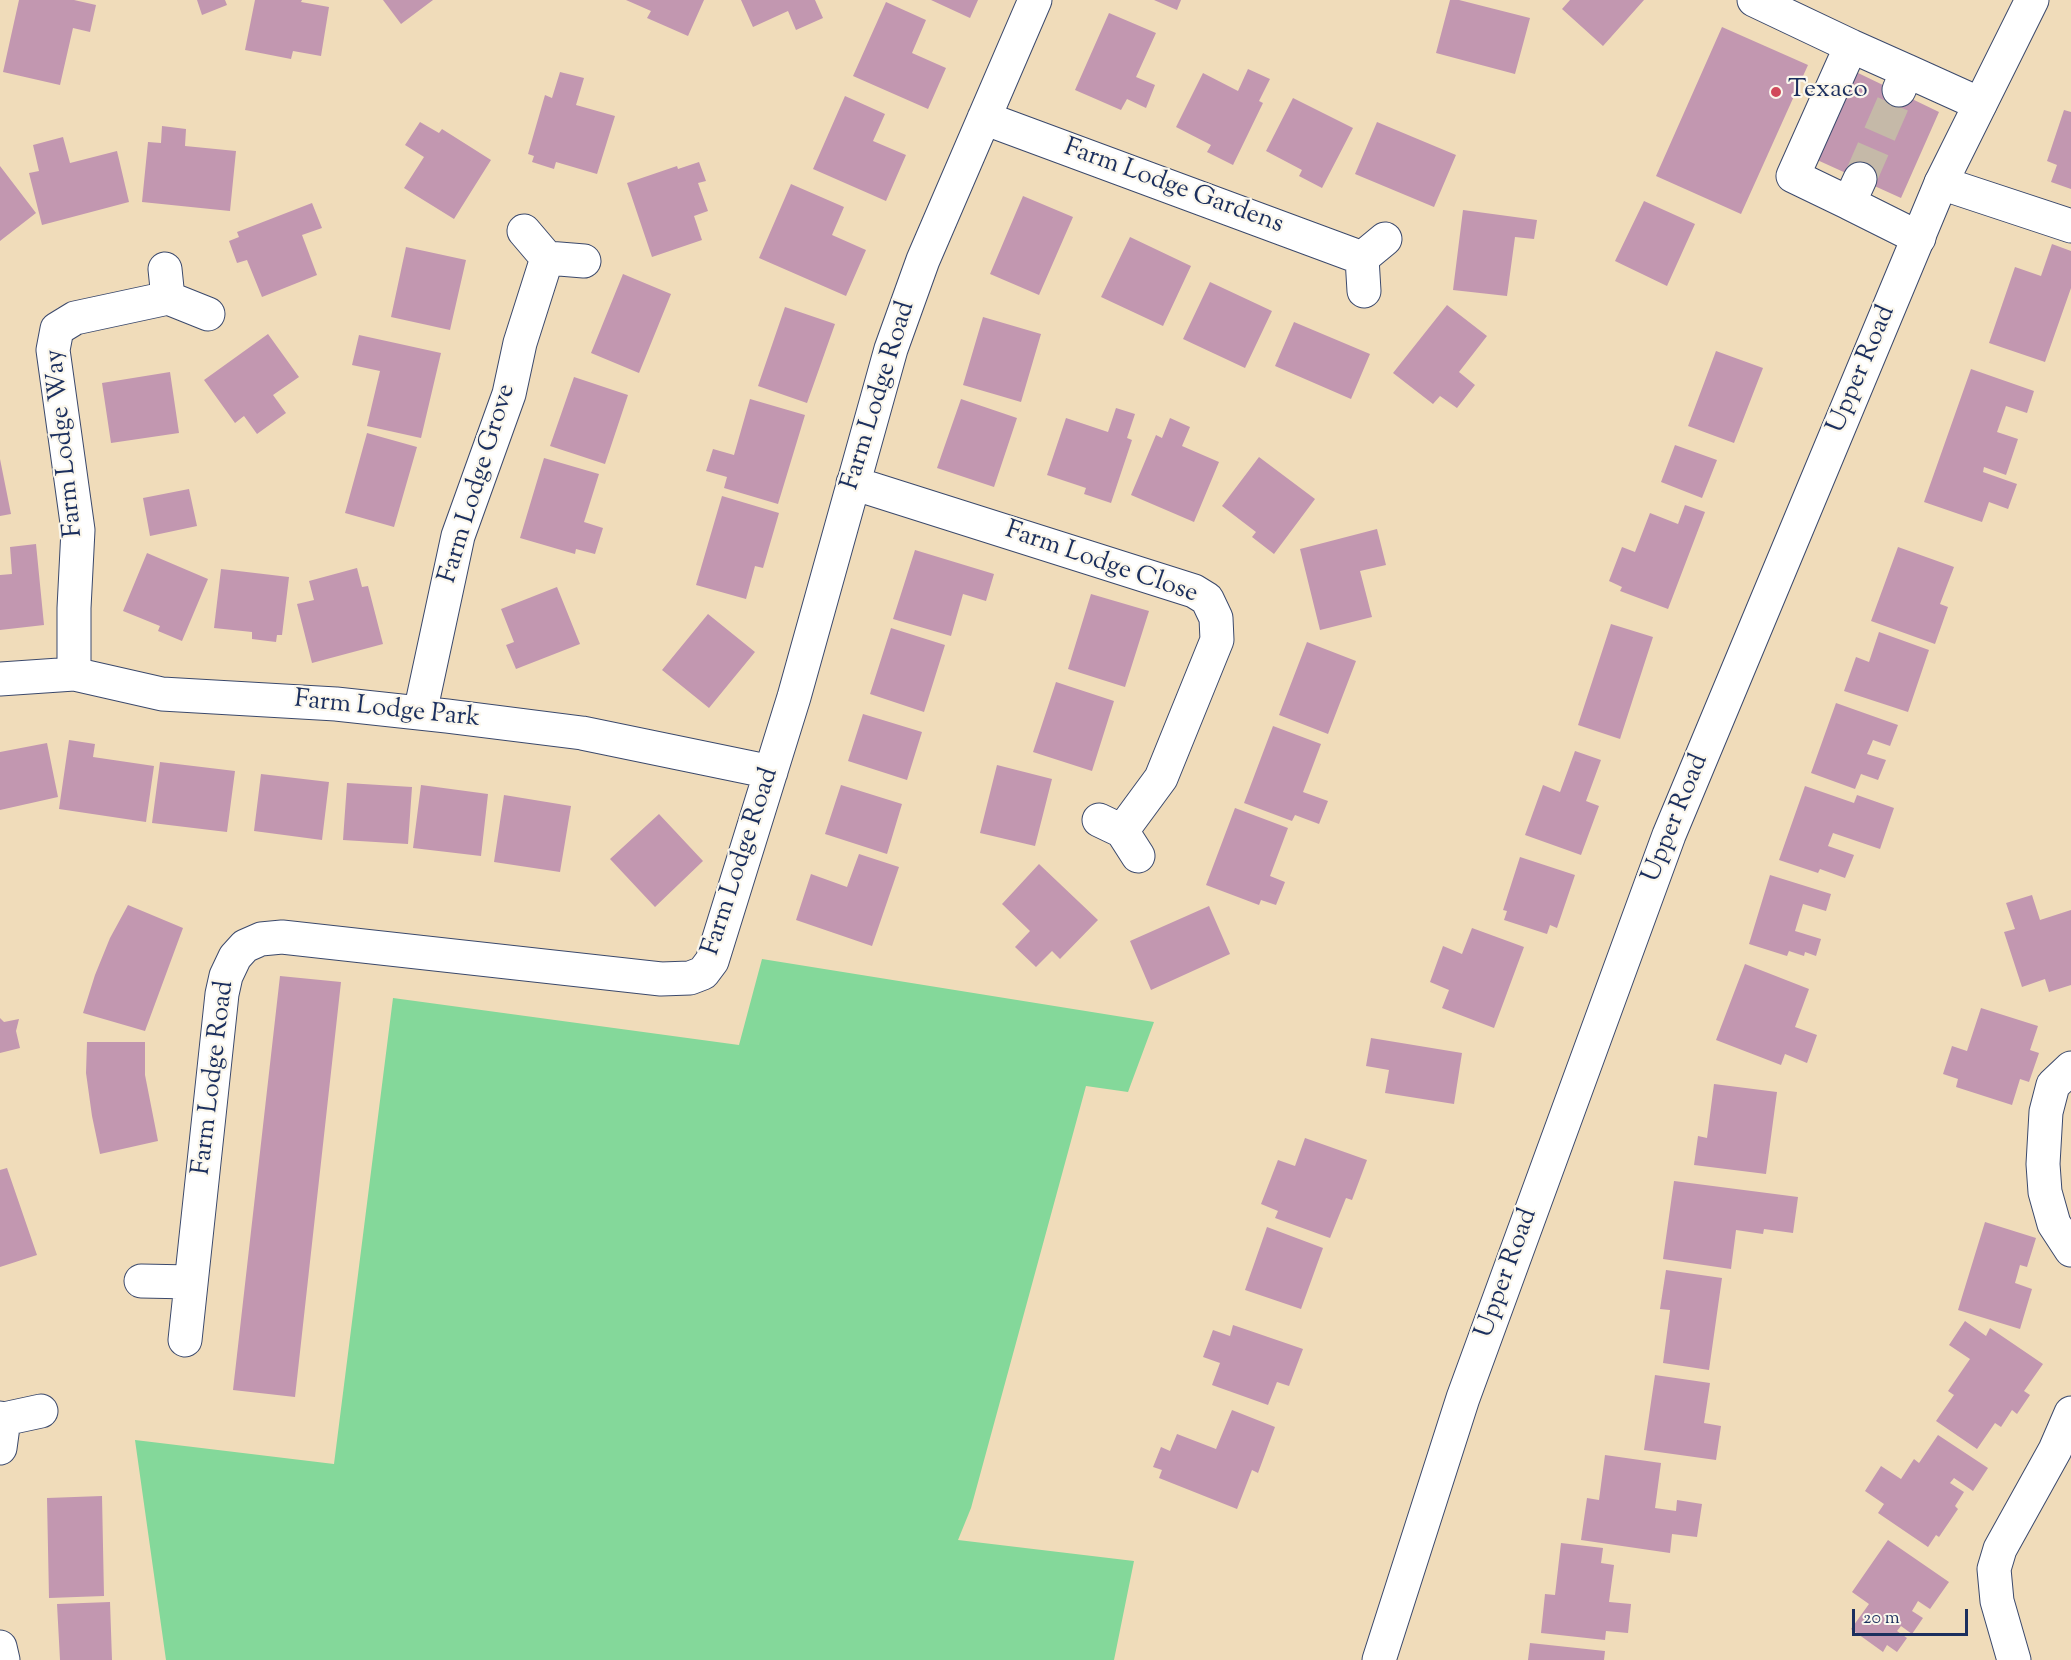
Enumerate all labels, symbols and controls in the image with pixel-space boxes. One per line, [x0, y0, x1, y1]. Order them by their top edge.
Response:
place label: Texaco [1788, 76, 1868, 108]
marker: Texaco [1769, 85, 1783, 99]
street label: Farm Lodge Gardens [1059, 134, 1287, 242]
street label: Farm Lodge Road [837, 298, 923, 494]
street label: Upper Road [1822, 301, 1904, 439]
street label: Farm Lodge Way [41, 347, 91, 539]
street label: Farm Lodge Grove [434, 381, 524, 587]
street label: Farm Lodge Close [1001, 516, 1201, 612]
street label: Farm Lodge Park [293, 686, 481, 736]
street label: Upper Road [1637, 750, 1717, 888]
street label: Farm Lodge Road [697, 764, 787, 960]
street label: Farm Lodge Road [188, 979, 242, 1177]
street label: Upper Road [1470, 1205, 1546, 1343]
scale bar [1855, 1597, 1970, 1635]
text: 20 m [1863, 1606, 1900, 1632]

